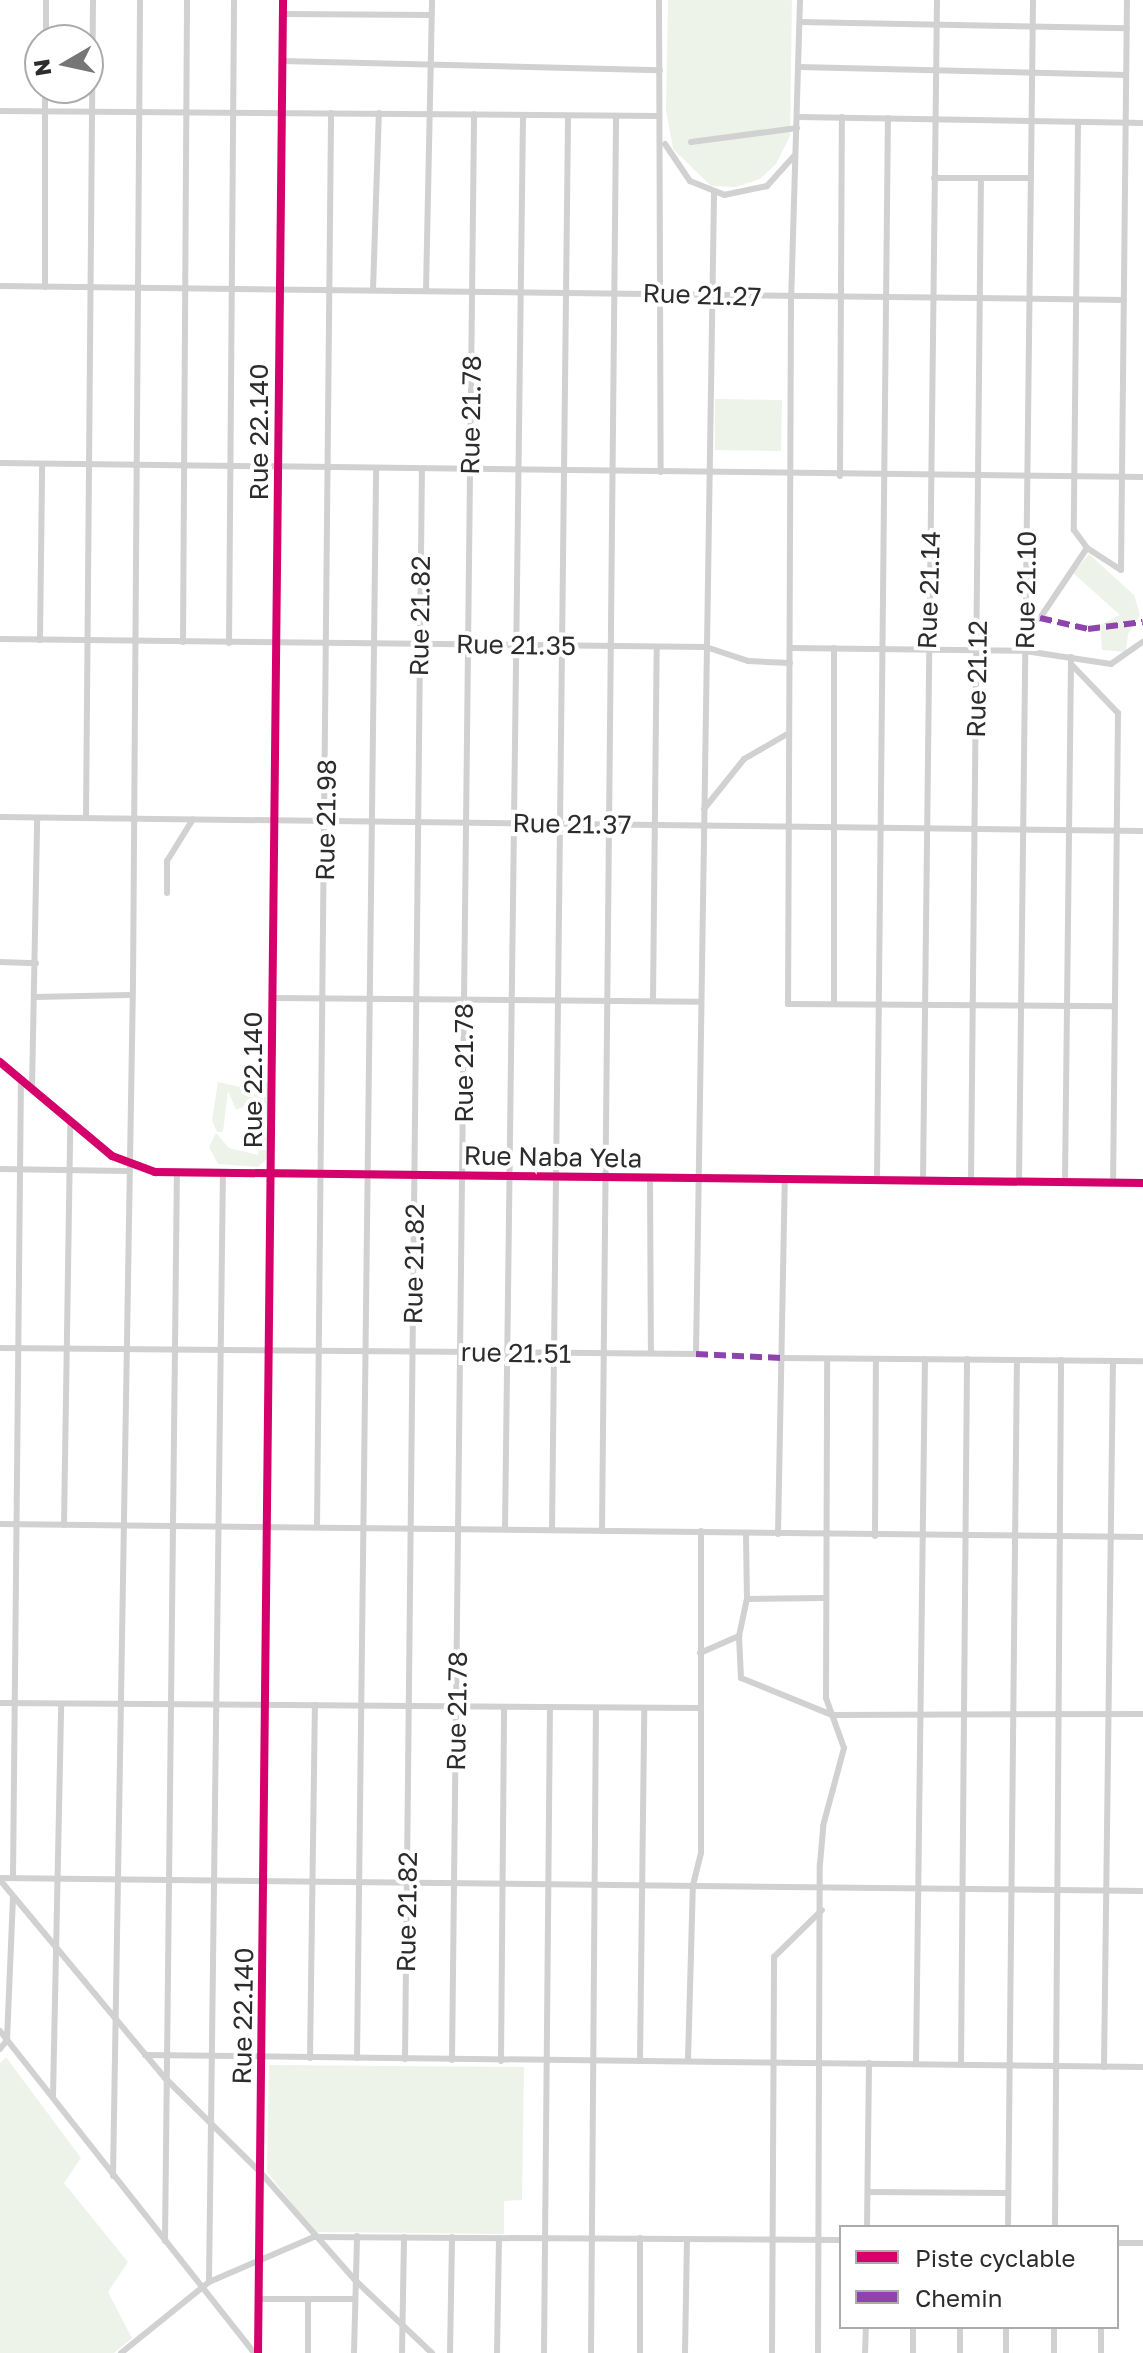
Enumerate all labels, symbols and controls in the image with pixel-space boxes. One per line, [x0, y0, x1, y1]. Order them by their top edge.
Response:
north arrow [24, 24, 104, 104]
text: N [27, 57, 56, 78]
street label: Rue 21.27 [642, 277, 762, 313]
street label: Rue 21.78 [454, 355, 488, 475]
street label: Rue 22.140 [243, 363, 275, 501]
street label: Rue 21.14 [911, 530, 947, 650]
street label: Rue 21.10 [1009, 530, 1043, 650]
street label: Rue 21.82 [403, 555, 437, 677]
street label: Rue 21.12 [960, 620, 994, 738]
street label: Rue 21.35 [456, 628, 576, 662]
street label: Rue 21.98 [309, 759, 343, 881]
street label: Rue 21.37 [512, 807, 632, 841]
street label: Rue 21.78 [448, 1003, 480, 1123]
street label: Rue 22.140 [237, 1011, 269, 1149]
street label: Rue Naba Yela [463, 1140, 643, 1174]
street label: Rue 21.82 [397, 1203, 431, 1325]
street label: rue 21.51 [460, 1336, 572, 1370]
street label: Rue 21.78 [440, 1651, 474, 1771]
street label: Rue 21.82 [390, 1851, 424, 1973]
street label: Rue 22.140 [226, 1947, 260, 2085]
legend [839, 2225, 1119, 2329]
text: Piste cyclable [915, 2243, 1075, 2272]
text: Chemin [915, 2283, 1002, 2312]

